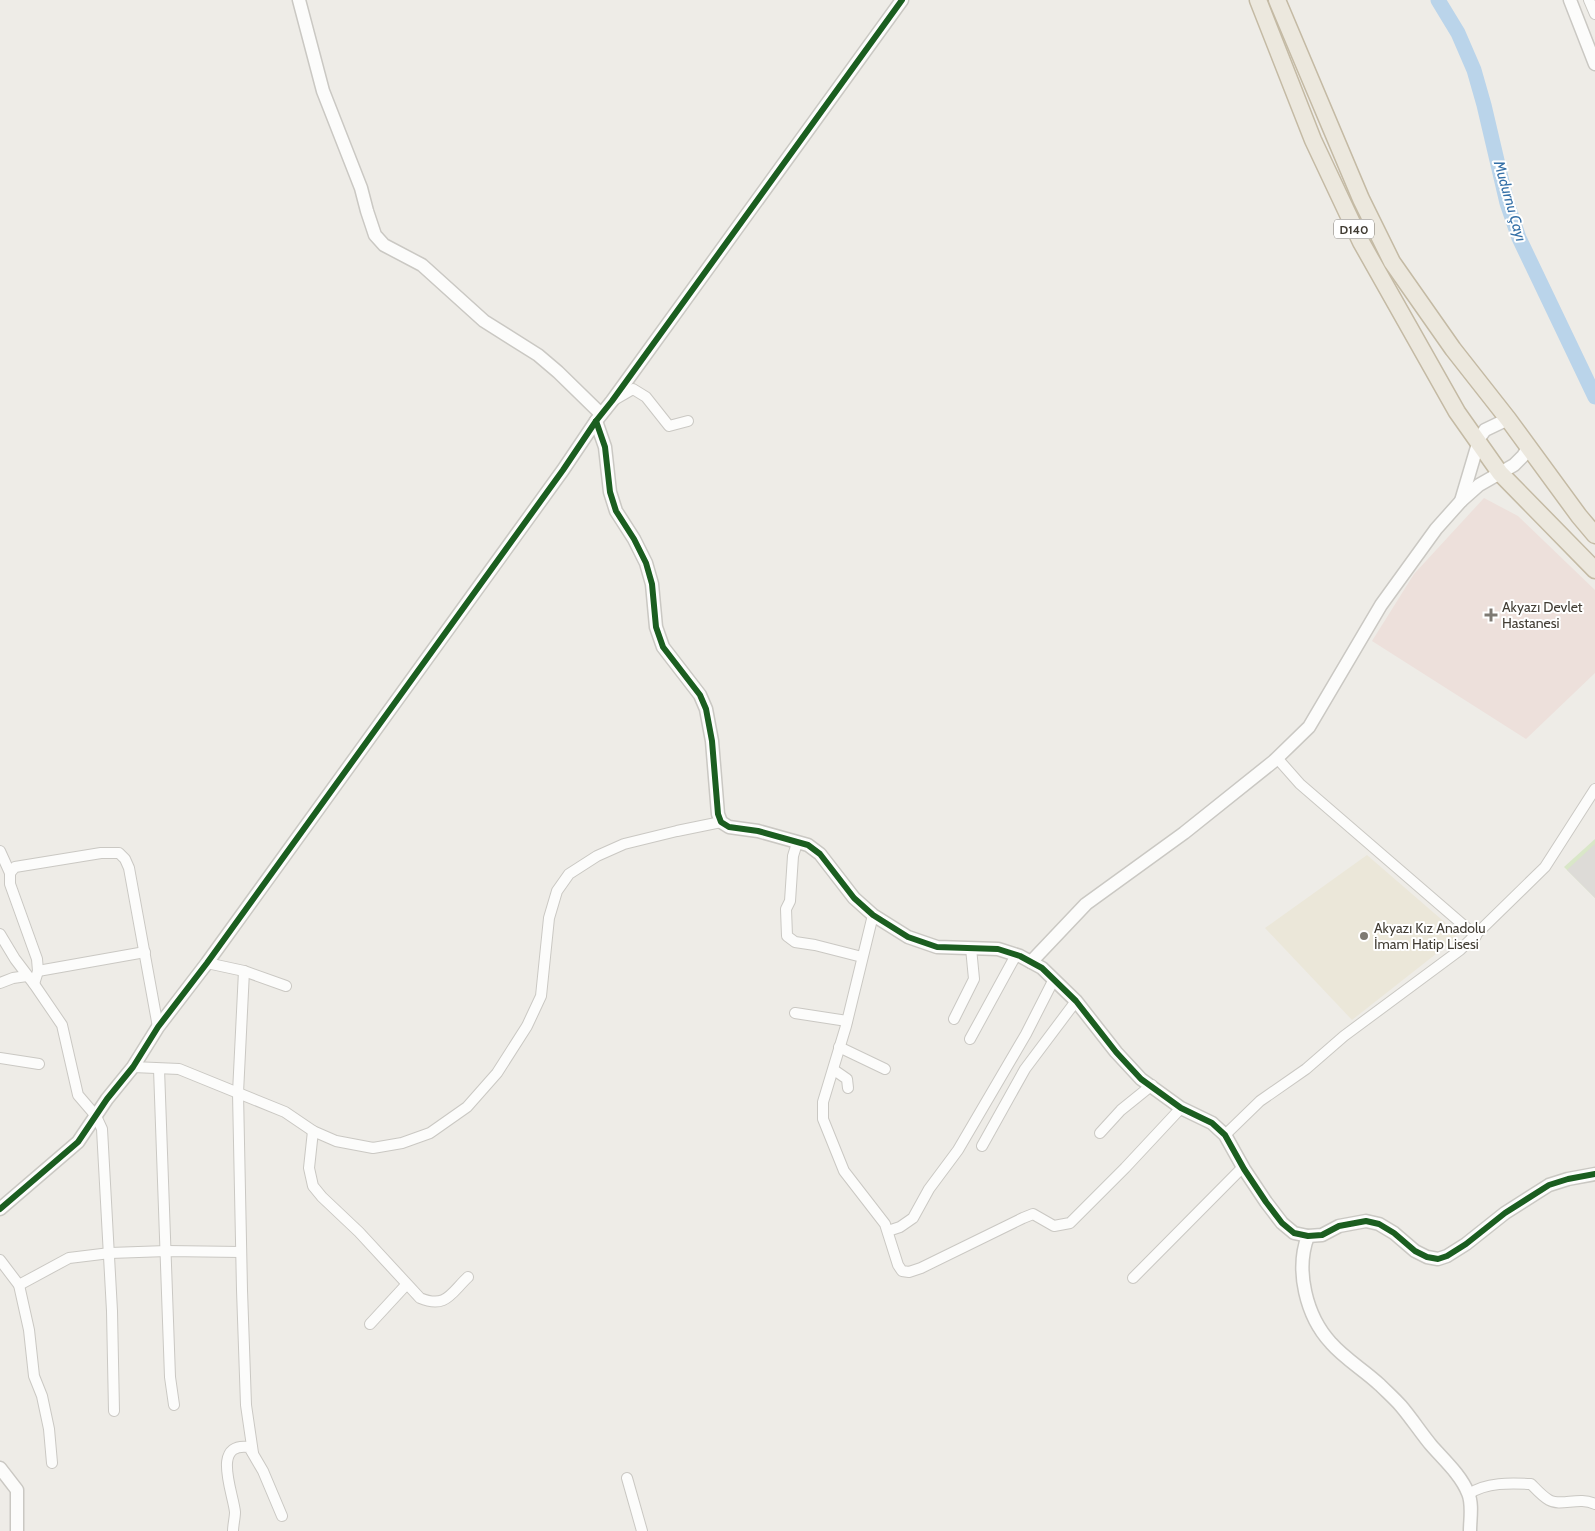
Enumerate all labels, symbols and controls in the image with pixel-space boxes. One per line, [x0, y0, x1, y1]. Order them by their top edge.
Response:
water label: Mudurnu Çayı [1490, 158, 1530, 243]
road number: D140 [1334, 220, 1374, 238]
place label: Akyazı Devlet Hastanesi [1502, 598, 1583, 632]
marker: Akyazı Devlet Hastanesi [1484, 608, 1498, 622]
place label: Akyazı Kız Anadolu İmam Hatip Lisesi [1374, 919, 1486, 953]
marker: Akyazı Kız Anadolu İmam Hatip Lisesi [1358, 930, 1370, 942]

